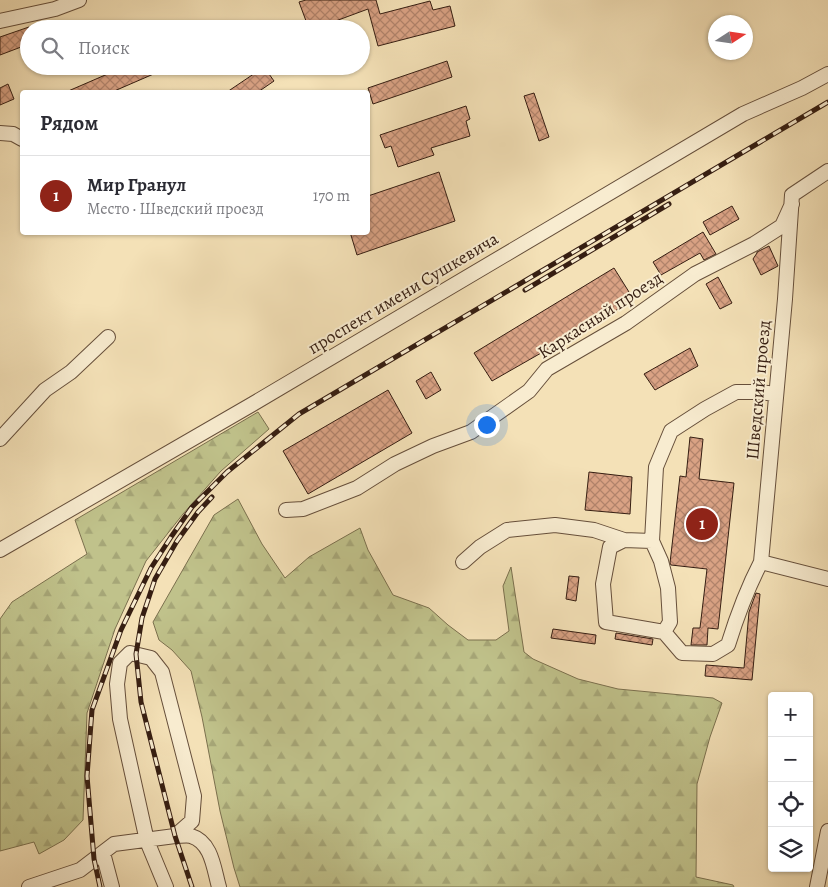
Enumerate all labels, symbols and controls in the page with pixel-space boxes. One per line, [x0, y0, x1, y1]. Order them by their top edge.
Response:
north arrow [708, 15, 753, 60]
search box [20, 20, 370, 75]
icon: search [38, 34, 66, 62]
text: Поиск [78, 35, 130, 61]
text: Рядом [40, 109, 98, 137]
text: Мир Гранул [87, 172, 186, 198]
text: 1 [53, 185, 59, 207]
text: 170 m [313, 185, 350, 207]
text: Место · Шведский проезд [87, 198, 264, 220]
street label: проспект имени Сушкевича [303, 226, 503, 360]
street label: Каркасный проезд [533, 266, 667, 364]
street label: Шведский проезд [740, 319, 776, 461]
your location [474, 412, 500, 438]
pin: 1 [686, 505, 718, 543]
map controls [768, 692, 813, 872]
button: + [768, 692, 813, 737]
button: − [768, 737, 813, 782]
button: locate [768, 782, 813, 827]
button: layers [768, 827, 813, 872]

